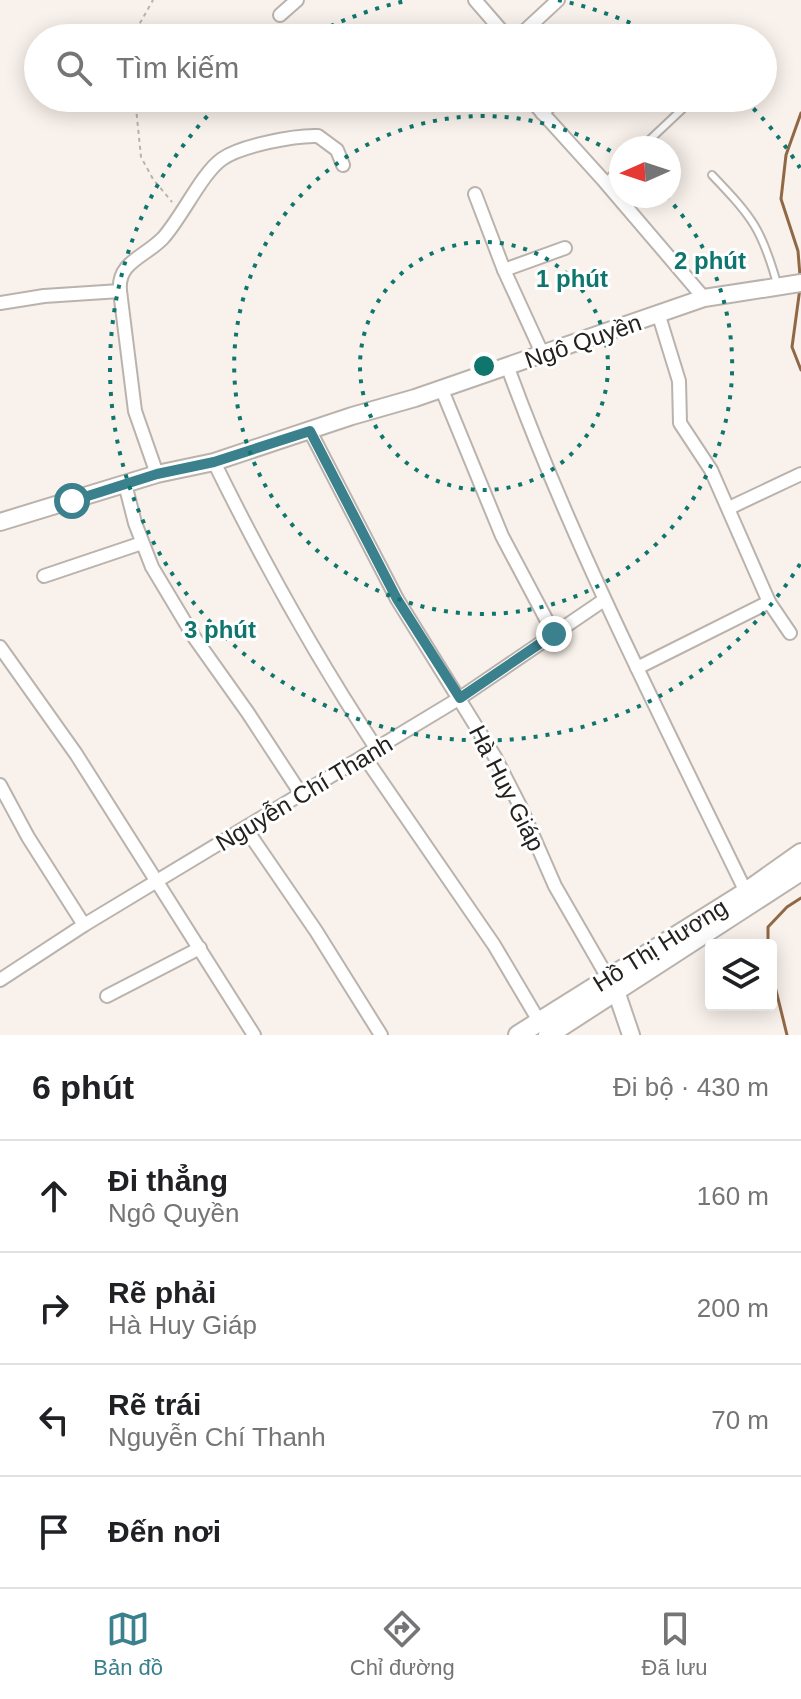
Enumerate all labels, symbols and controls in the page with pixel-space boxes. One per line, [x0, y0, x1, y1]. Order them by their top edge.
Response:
search box [24, 24, 777, 112]
icon: search [52, 46, 96, 90]
text: Tìm kiếm [116, 51, 239, 84]
north arrow [609, 136, 681, 208]
text: 2 phút [674, 247, 746, 274]
text: 1 phút [536, 265, 608, 292]
street label: Ngô Quyền [521, 308, 645, 374]
centre of rings [470, 352, 498, 380]
route start [54, 483, 90, 519]
text: 3 phút [184, 616, 256, 643]
route end [536, 616, 572, 652]
street label: Hà Huy Giáp [464, 721, 550, 855]
street label: Nguyễn Chí Thanh [211, 730, 397, 856]
street label: Hồ Thị Hương [588, 893, 732, 997]
map controls [705, 939, 777, 1011]
button: layers [705, 939, 777, 1011]
text: 6 phút [32, 1068, 134, 1106]
text: Đi bộ · 430 m [613, 1072, 769, 1102]
text: Đi thẳng [108, 1164, 228, 1197]
icon: ahead [32, 1174, 76, 1218]
text: 160 m [697, 1181, 769, 1211]
text: Ngô Quyền [108, 1198, 240, 1228]
text: Rẽ phải [108, 1276, 216, 1309]
icon: right [32, 1286, 76, 1330]
text: 200 m [697, 1293, 769, 1323]
text: Hà Huy Giáp [108, 1310, 257, 1340]
text: Rẽ trái [108, 1388, 201, 1421]
icon: left [32, 1398, 76, 1442]
text: 70 m [711, 1405, 769, 1435]
text: Nguyễn Chí Thanh [108, 1422, 326, 1452]
icon: arrive [32, 1510, 76, 1554]
text: Đến nơi [108, 1515, 221, 1548]
tab: Bản đồ [93, 1607, 163, 1681]
tab: Chỉ đường [350, 1607, 455, 1681]
tab: Đã lưu [642, 1607, 708, 1681]

